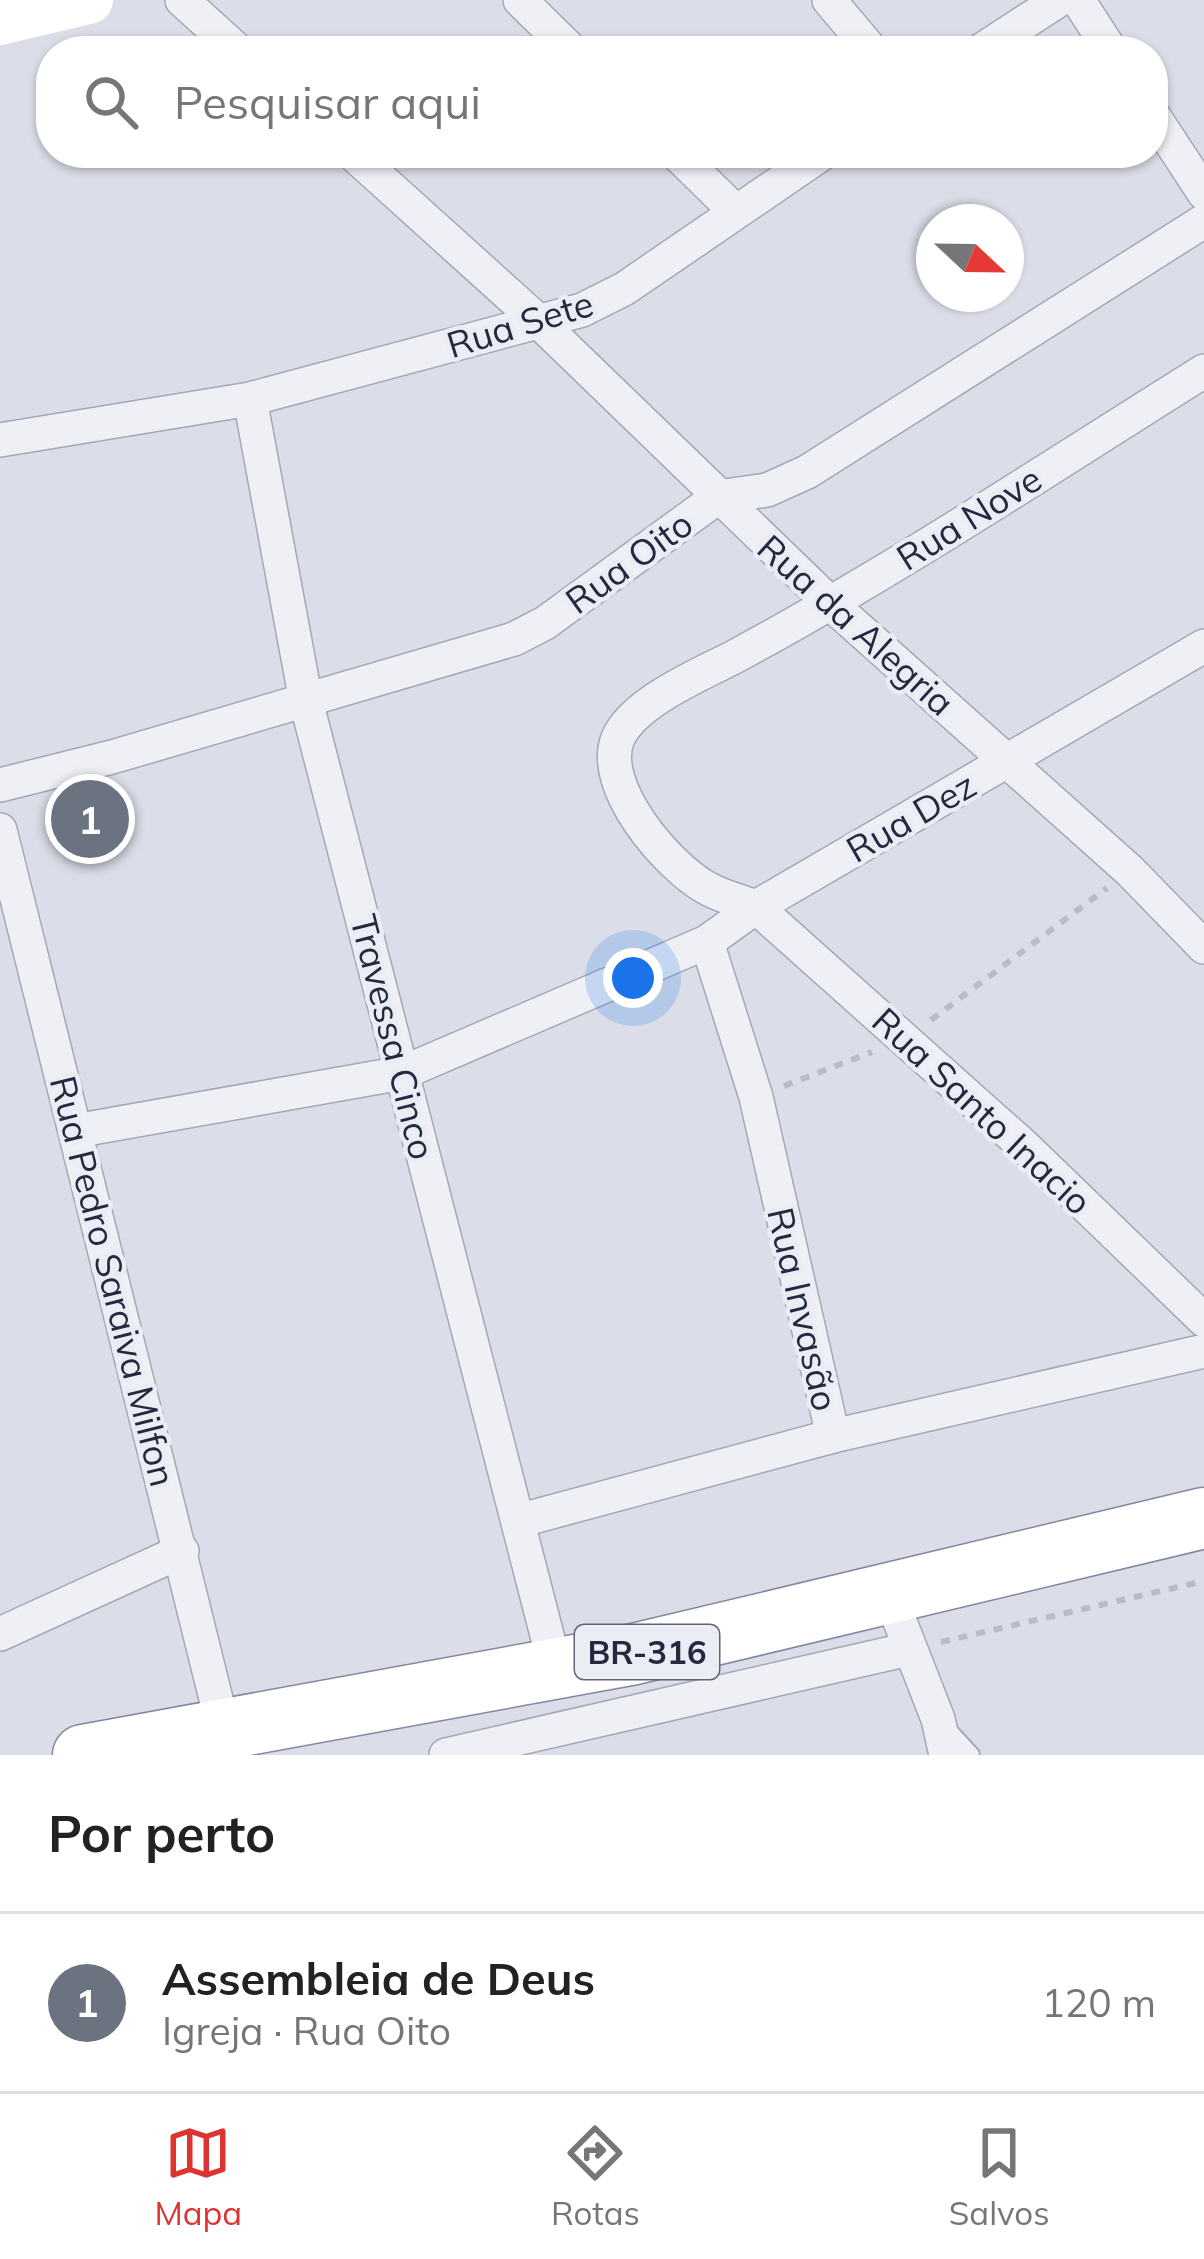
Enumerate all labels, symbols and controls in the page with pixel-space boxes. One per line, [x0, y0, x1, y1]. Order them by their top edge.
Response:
search box [36, 36, 1168, 168]
icon: search [78, 69, 144, 135]
text: Pesquisar aqui [174, 74, 481, 130]
north arrow [916, 204, 1024, 312]
street label: Rua Sete [441, 280, 598, 367]
street label: Rua Nove [888, 455, 1049, 580]
street label: Rua Oito [556, 500, 701, 623]
street label: Rua da Alegria [749, 525, 964, 725]
street label: Rua Dez [838, 762, 983, 871]
pin: 1 [51, 774, 129, 864]
street label: Travessa Cinco [341, 910, 446, 1164]
your location [603, 948, 663, 1008]
street label: Rua Santo Inacio [863, 998, 1101, 1224]
street label: Rua Pedro Saraiva Milfon [41, 1071, 186, 1491]
street label: Rua Invasão [758, 1203, 849, 1415]
road number: BR-316 [575, 1625, 719, 1679]
text: Por perto [48, 1801, 275, 1865]
text: Assembleia de Deus [162, 1950, 595, 2006]
text: 1 [75, 1978, 99, 2027]
text: 120 m [1041, 1978, 1156, 2027]
text: Igreja · Rua Oito [162, 2006, 451, 2055]
tab: Mapa [154, 2120, 242, 2233]
tab: Rotas [551, 2120, 640, 2233]
tab: Salvos [949, 2120, 1050, 2233]

